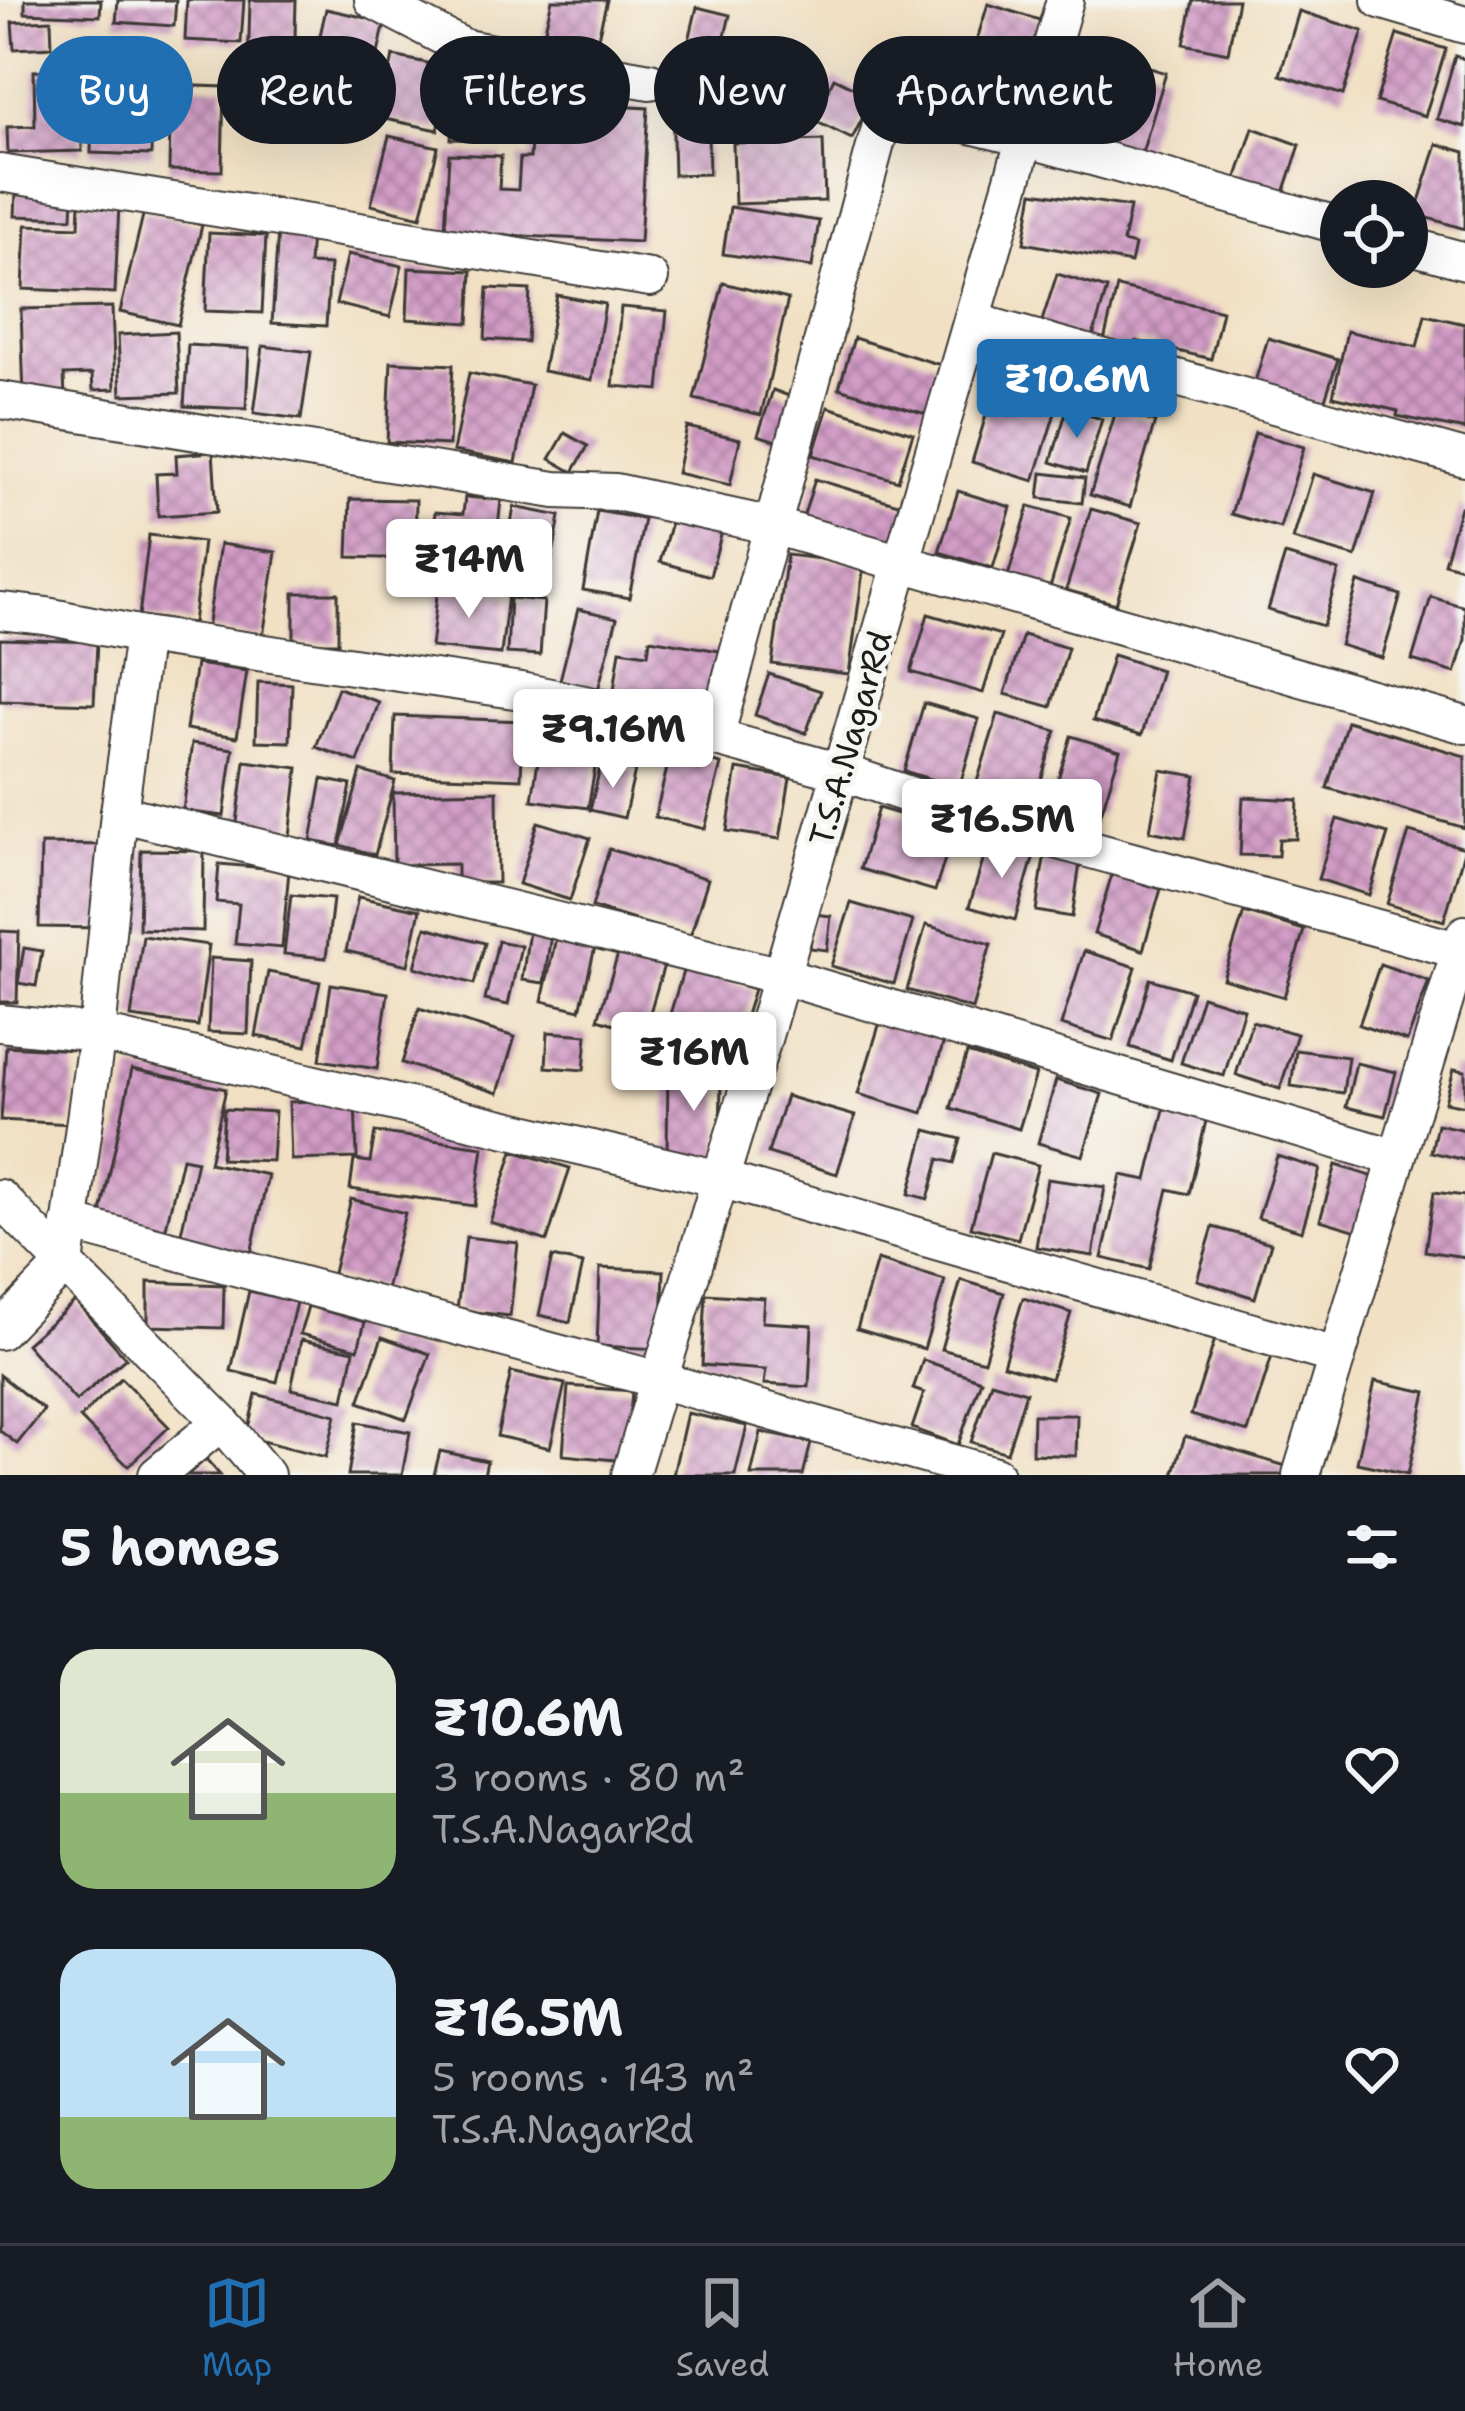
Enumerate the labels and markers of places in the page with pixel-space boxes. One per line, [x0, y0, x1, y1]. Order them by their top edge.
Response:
pin: ₹10.6M [979, 339, 1175, 441]
pin: ₹14M [398, 519, 540, 621]
pin: ₹9.16M [515, 689, 711, 791]
pin: ₹16.5M [904, 779, 1100, 881]
pin: ₹16M [623, 1012, 765, 1114]

